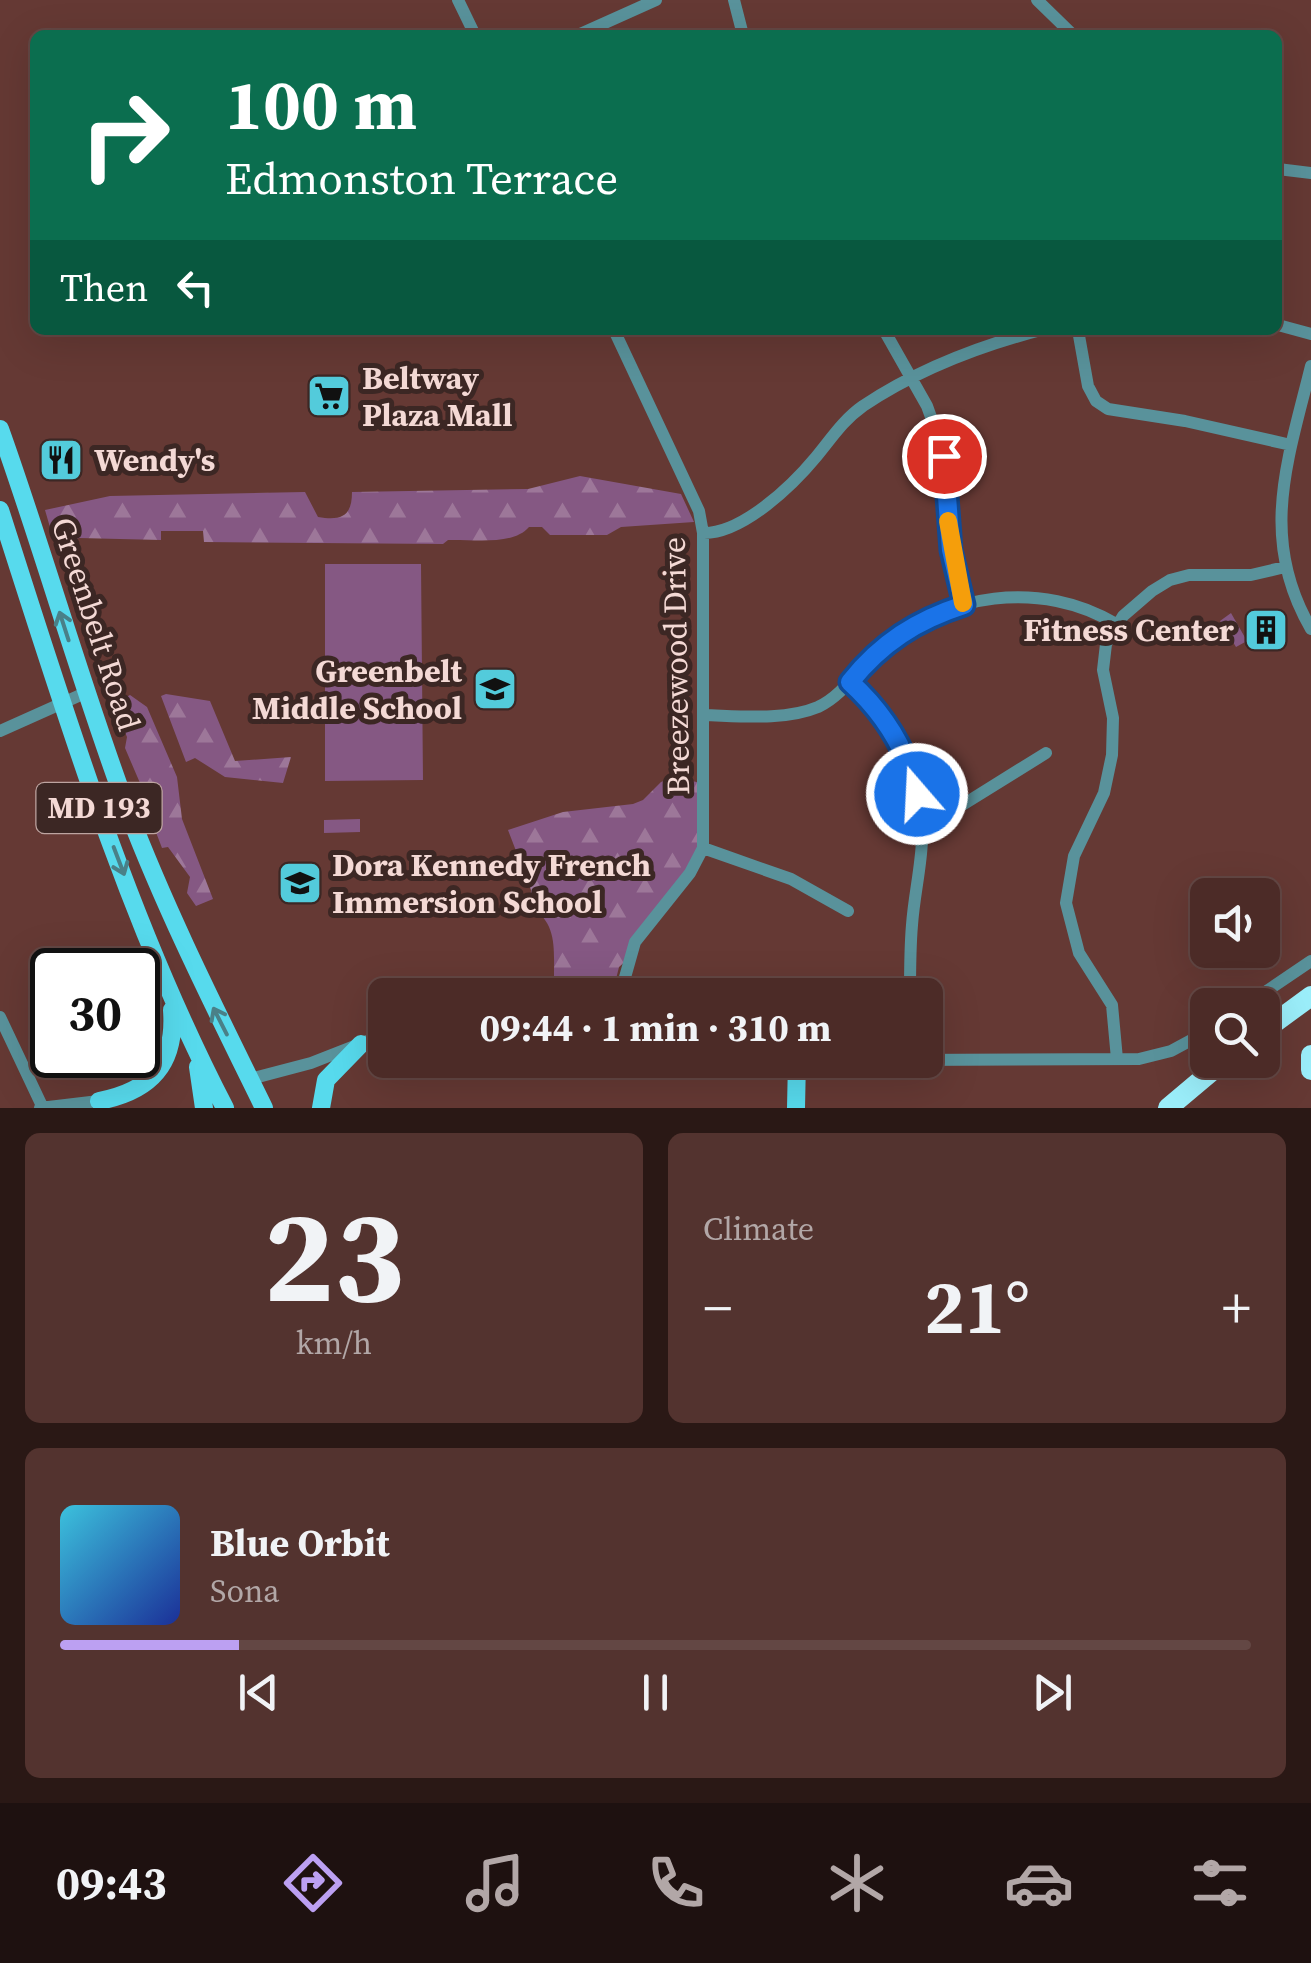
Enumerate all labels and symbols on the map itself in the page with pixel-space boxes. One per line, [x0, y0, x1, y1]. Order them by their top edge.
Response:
place label: Beltway Plaza Mall [362, 356, 513, 437]
supermarket icon: Beltway Plaza Mall [306, 373, 352, 419]
pin [902, 414, 987, 499]
restaurant icon: Wendy's [38, 437, 84, 483]
place label: Wendy's [94, 438, 215, 482]
street label: Greenbelt Road [41, 512, 151, 736]
street label: Breezewood Drive [652, 536, 700, 796]
building icon: Fitness Center [1243, 607, 1289, 653]
place label: Fitness Center [1023, 608, 1234, 652]
one-way arrow [54, 611, 72, 643]
place label: Greenbelt Middle School [252, 649, 463, 730]
school or university icon: Greenbelt Middle School [472, 666, 518, 712]
position arrow [865, 742, 969, 846]
road number: MD 193 [36, 783, 162, 833]
place label: Dora Kennedy French Immersion School [332, 843, 651, 924]
one-way arrow [111, 844, 129, 875]
school or university icon: Dora Kennedy French Immersion School [277, 860, 323, 906]
speed limit sign: 30 [30, 948, 160, 1078]
one-way arrow [210, 1006, 229, 1036]

